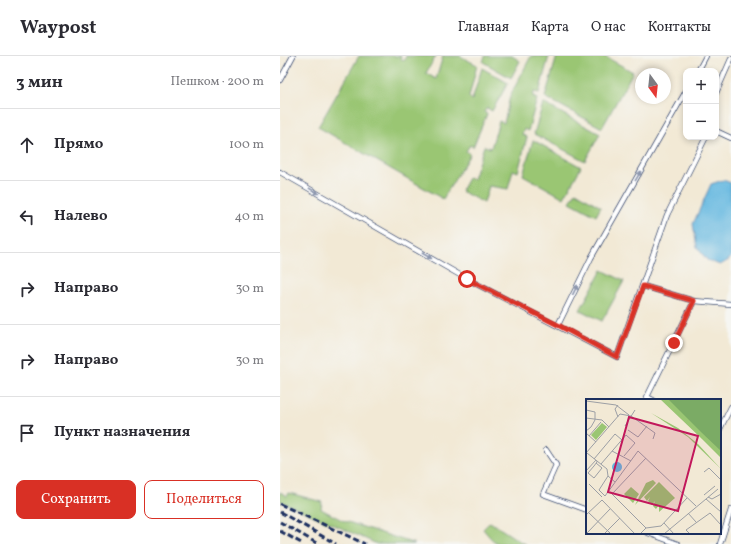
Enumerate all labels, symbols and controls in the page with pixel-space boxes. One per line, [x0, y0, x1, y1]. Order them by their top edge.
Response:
text: Waypost [20, 15, 96, 41]
text: Главная [458, 18, 509, 37]
text: Карта [531, 18, 569, 37]
text: О нас [591, 18, 626, 37]
text: Контакты [648, 18, 711, 37]
north arrow [635, 68, 671, 104]
map controls [683, 68, 719, 140]
button: + [683, 68, 719, 104]
text: 3 мин [16, 71, 63, 94]
text: Пешком · 200 m [170, 73, 264, 91]
button: − [683, 104, 719, 140]
icon: ahead [16, 134, 38, 156]
text: Прямо [54, 134, 103, 155]
text: 100 m [229, 136, 264, 154]
one-way arrow [634, 170, 641, 182]
one-way arrow [308, 187, 320, 194]
icon: left [16, 206, 38, 228]
text: Налево [54, 206, 108, 227]
text: 40 m [235, 208, 264, 226]
one-way arrow [421, 252, 433, 259]
route start [458, 270, 476, 288]
icon: right [16, 278, 38, 300]
text: Направо [54, 278, 118, 299]
text: 30 m [236, 280, 264, 298]
one-way arrow [572, 285, 578, 296]
route end [665, 334, 683, 352]
icon: right [16, 350, 38, 372]
text: Направо [54, 350, 118, 371]
text: 30 m [236, 352, 264, 370]
inset map [586, 399, 721, 534]
icon: arrive [16, 422, 38, 444]
text: Пункт назначения [54, 422, 190, 443]
button: Сохранить [16, 480, 136, 519]
button: Поделиться [144, 480, 264, 519]

